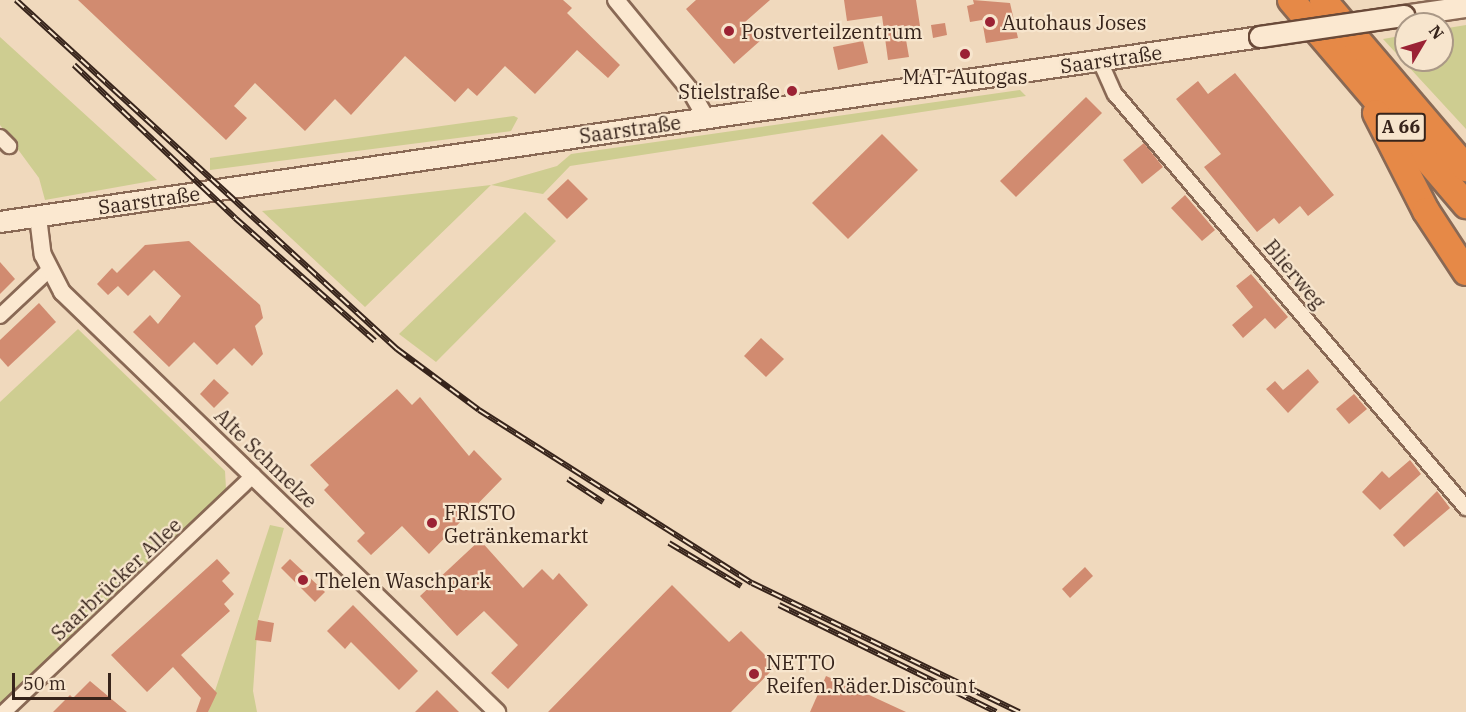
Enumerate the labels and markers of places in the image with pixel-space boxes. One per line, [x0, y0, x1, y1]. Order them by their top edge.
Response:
place label: Autohaus Joses [1002, 10, 1147, 34]
marker: Autohaus Joses [983, 15, 997, 29]
place label: Postverteilzentrum [741, 19, 923, 43]
marker: Postverteilzentrum [722, 24, 736, 38]
marker: MAT-Autogas [958, 47, 972, 61]
place label: MAT-Autogas [903, 64, 1027, 88]
place label: Stielstraße [678, 79, 780, 103]
marker: Stielstraße [785, 84, 799, 98]
place label: FRISTO Getränkemarkt [444, 500, 588, 547]
marker: FRISTO Getränkemarkt [425, 516, 439, 530]
place label: Thelen Waschpark [315, 568, 491, 592]
marker: Thelen Waschpark [296, 573, 310, 587]
place label: NETTO Reifen.Räder.Discount [766, 650, 975, 697]
marker: NETTO Reifen.Räder.Discount [747, 667, 761, 681]

